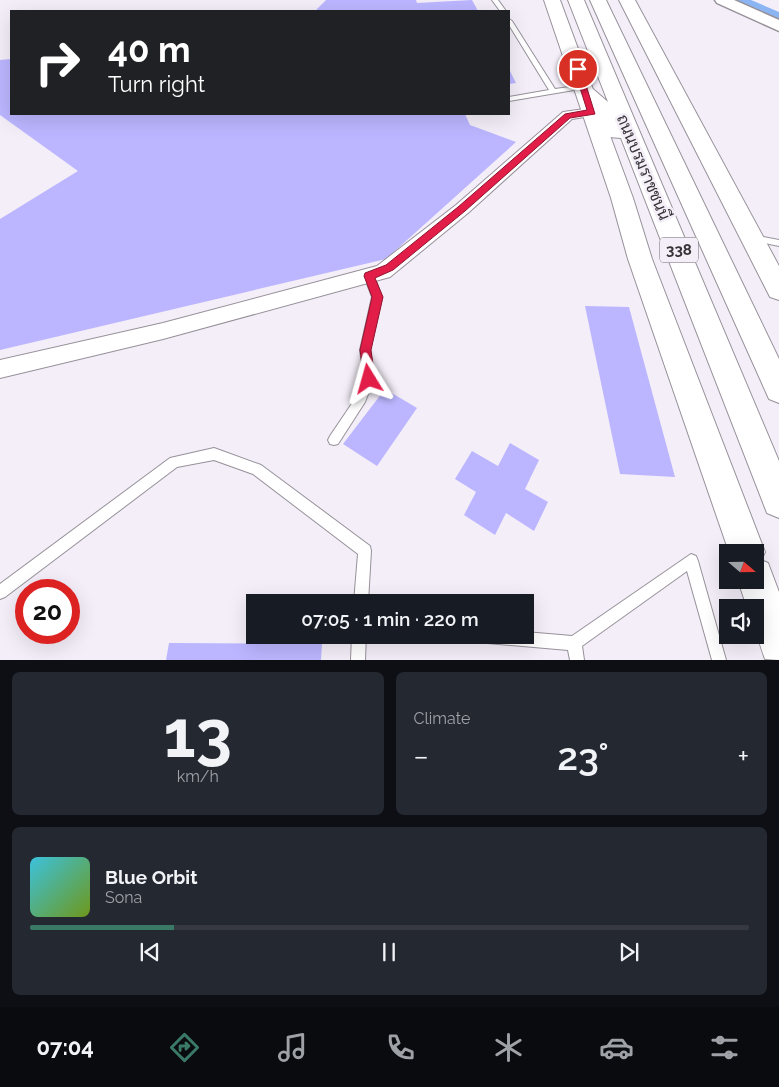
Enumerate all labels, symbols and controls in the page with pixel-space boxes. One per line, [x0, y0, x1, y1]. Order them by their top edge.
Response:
text: 40 m [108, 29, 190, 70]
icon: right [25, 30, 90, 95]
pin [557, 48, 599, 90]
icon: arrive [564, 55, 592, 83]
text: Turn right [108, 71, 205, 97]
street label: ถนนบรมราชชนนี [613, 111, 676, 223]
road number: 338 [660, 238, 698, 262]
position arrow [342, 352, 394, 404]
north arrow [719, 544, 764, 589]
map controls [719, 544, 764, 644]
speed limit sign: 20 [15, 579, 80, 644]
button: sound [719, 599, 764, 644]
text: 07:05 · 1 min · 220 m [301, 608, 479, 630]
text: 13 [164, 696, 232, 772]
text: Climate [414, 709, 470, 728]
text: 23° [557, 734, 609, 779]
text: − [414, 740, 429, 773]
text: + [737, 740, 749, 773]
text: km/h [177, 767, 219, 786]
text: Blue Orbit [105, 866, 197, 888]
text: Sona [105, 888, 142, 907]
icon: previous [136, 938, 164, 966]
icon: pause [375, 938, 403, 966]
icon: next [615, 938, 643, 966]
icon: directions [167, 1030, 202, 1065]
icon: music [275, 1030, 310, 1065]
icon: phone [383, 1030, 418, 1065]
icon: climate [491, 1030, 526, 1065]
icon: car [599, 1030, 634, 1065]
icon: filters [707, 1030, 742, 1065]
text: 07:04 [37, 1034, 94, 1060]

